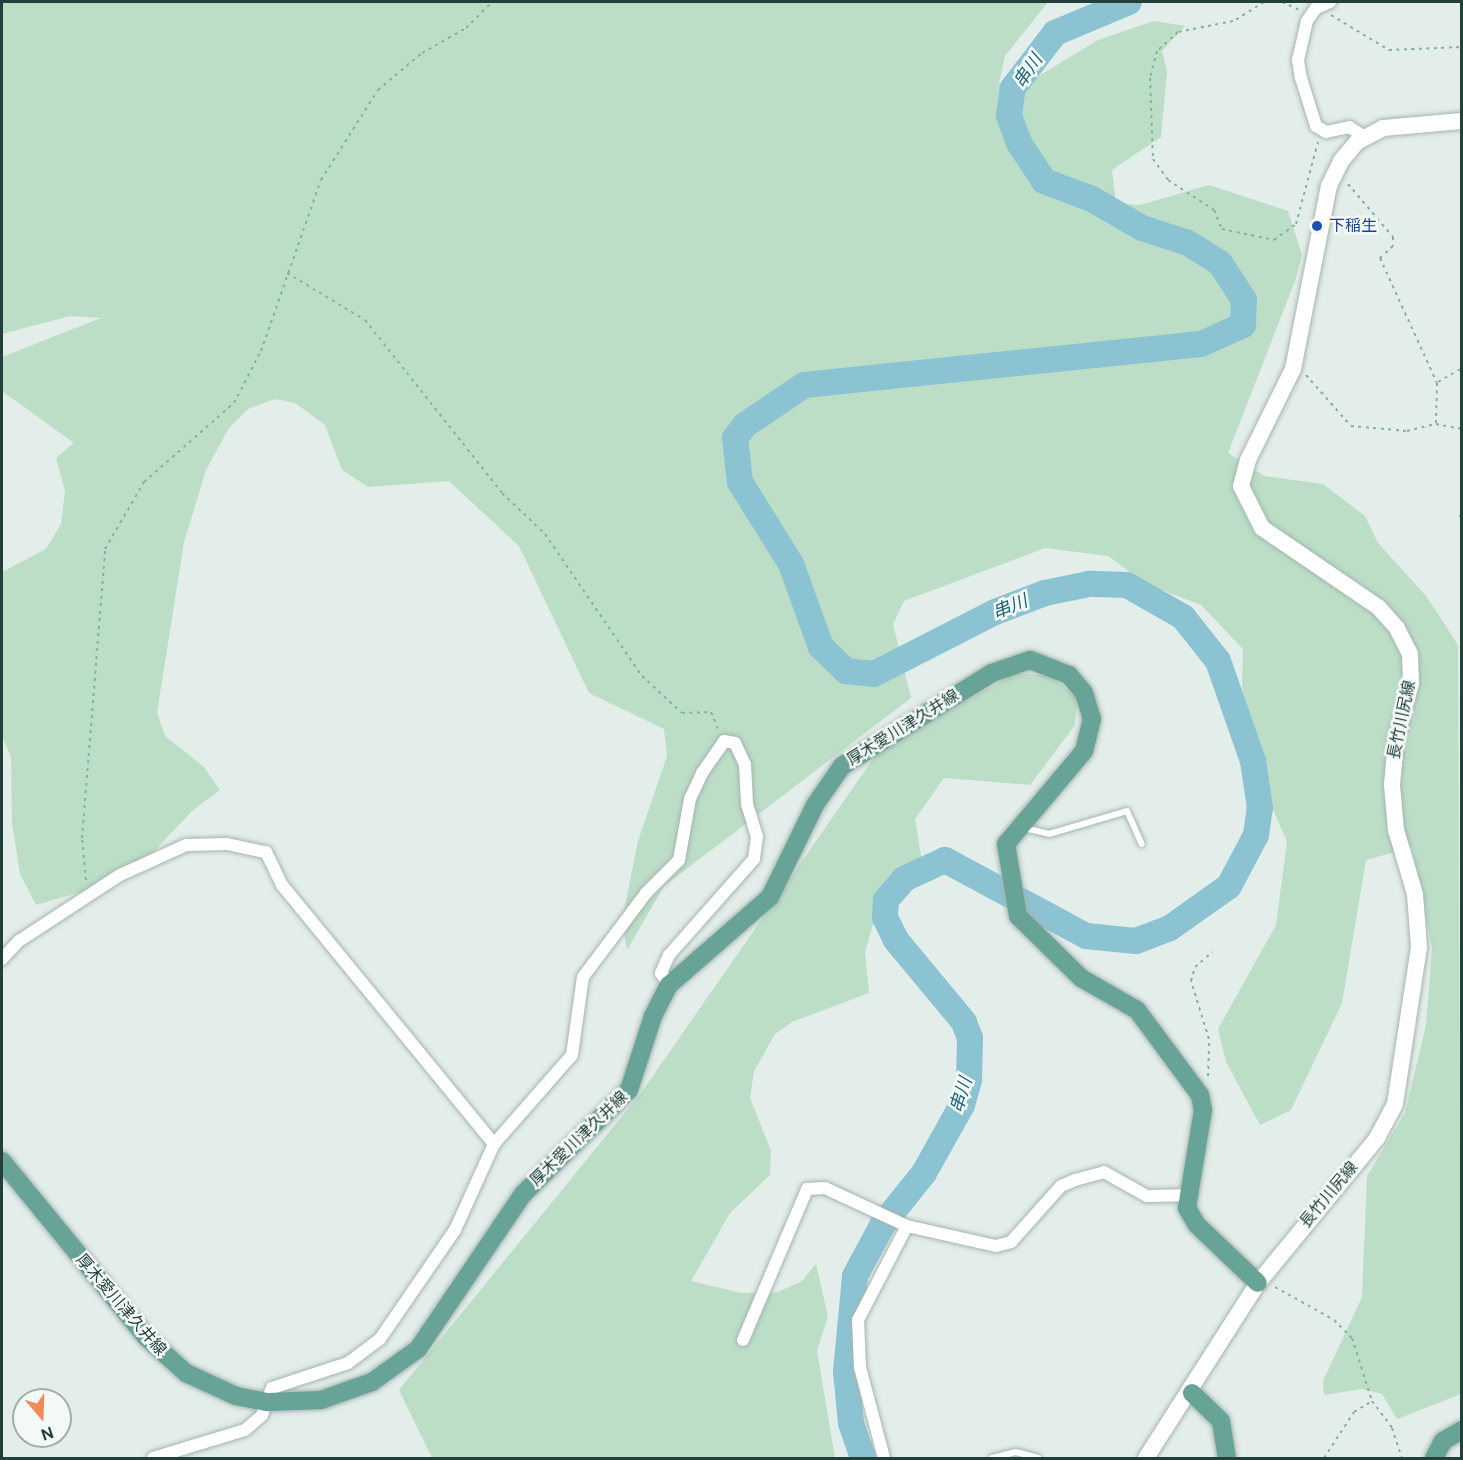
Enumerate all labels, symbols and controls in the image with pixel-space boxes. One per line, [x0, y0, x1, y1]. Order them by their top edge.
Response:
water label: 串川 [1009, 50, 1047, 92]
place label: 下稲生 [1329, 216, 1377, 236]
marker: 下稲生 [1310, 219, 1324, 233]
water label: 串川 [989, 590, 1031, 624]
street label: 長竹川尻線 [1384, 679, 1420, 761]
street label: 厚木愛川津久井線 [844, 686, 962, 770]
water label: 串川 [945, 1075, 977, 1115]
street label: 厚木愛川津久井線 [526, 1088, 632, 1190]
street label: 長竹川尻線 [1296, 1158, 1362, 1232]
street label: 厚木愛川津久井線 [72, 1250, 170, 1360]
north arrow [12, 1388, 72, 1448]
text: N [38, 1422, 56, 1445]

